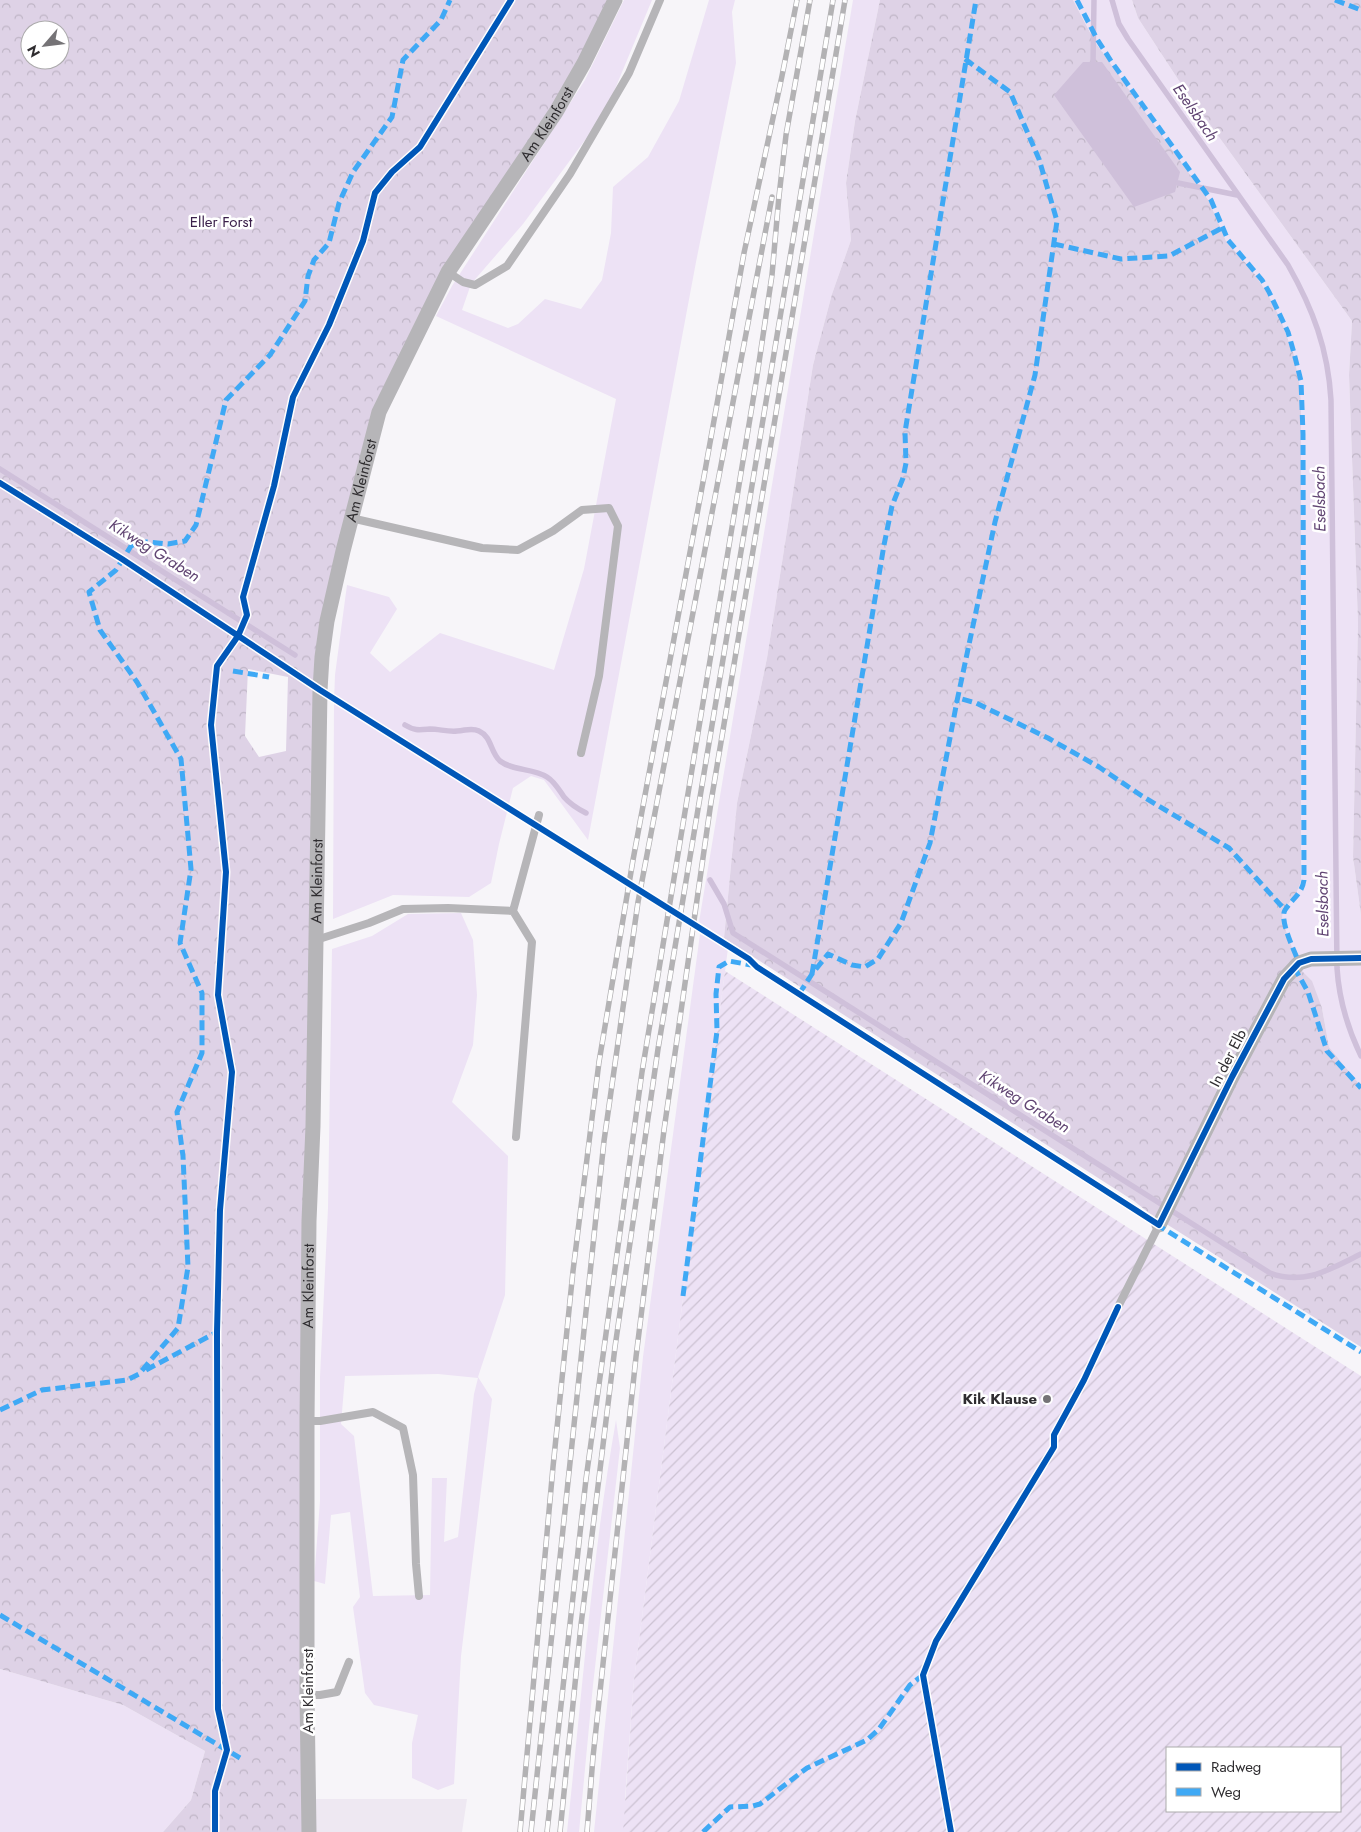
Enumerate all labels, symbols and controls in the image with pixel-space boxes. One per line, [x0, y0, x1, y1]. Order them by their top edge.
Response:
north arrow [20, 20, 70, 70]
text: N [22, 41, 45, 61]
water label: Eselsbach [1167, 79, 1224, 146]
street label: Am Kleinforst [515, 82, 579, 166]
park label: Eller Forst [190, 211, 253, 233]
street label: Am Kleinforst [340, 436, 383, 525]
water label: Eselsbach [1307, 466, 1332, 532]
water label: Kikweg Graben [105, 513, 205, 587]
street label: Am Kleinforst [305, 838, 329, 924]
water label: Eselsbach [1310, 871, 1335, 937]
street label: In der Elb [1204, 1025, 1252, 1091]
water label: Kikweg Graben [975, 1064, 1075, 1138]
street label: Am Kleinforst [297, 1243, 320, 1329]
place label: Kik Klause [963, 1388, 1037, 1410]
marker: Kik Klause [1041, 1393, 1053, 1405]
street label: Am Kleinforst [297, 1648, 319, 1733]
legend [1166, 1747, 1341, 1812]
text: Radweg [1211, 1756, 1261, 1778]
text: Weg [1211, 1781, 1241, 1803]

